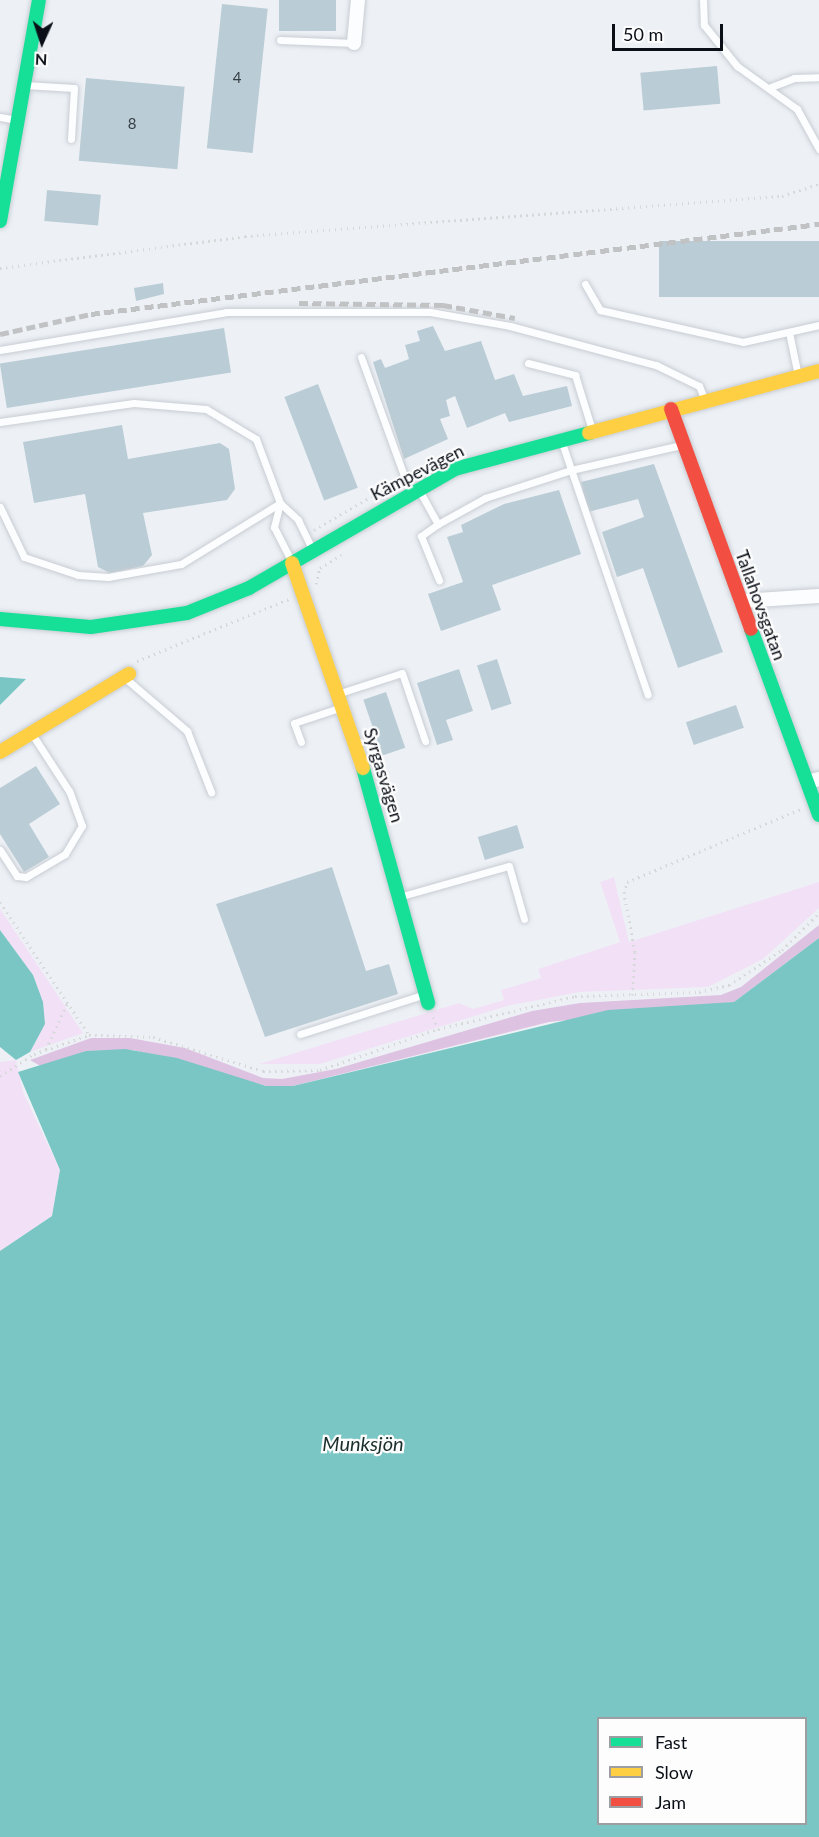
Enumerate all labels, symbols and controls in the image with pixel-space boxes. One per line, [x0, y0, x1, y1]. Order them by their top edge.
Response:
north arrow [12, 12, 72, 72]
scale bar [615, 12, 726, 50]
text: 50 m [623, 23, 663, 45]
text: N [34, 51, 48, 70]
house number: 4 [233, 69, 241, 87]
house number: 8 [128, 115, 136, 133]
street label: Kämpevägen [367, 439, 467, 505]
street label: Tallahovsgatan [731, 547, 791, 663]
street label: Syrgasvägen [359, 725, 409, 825]
water label: Munksjön [322, 1431, 404, 1455]
legend [597, 1717, 807, 1825]
text: Fast [655, 1731, 687, 1753]
text: Slow [655, 1761, 693, 1783]
text: Jam [655, 1791, 686, 1813]

